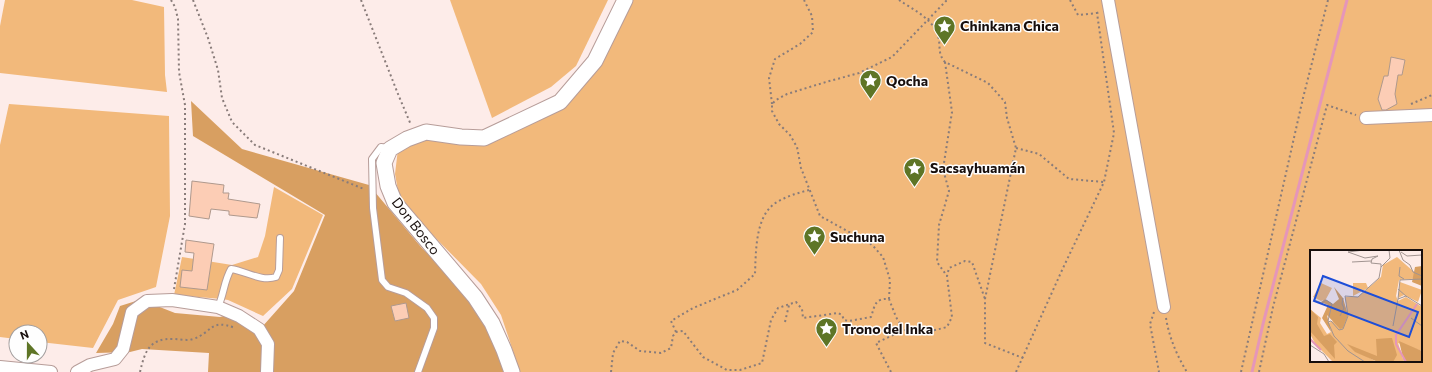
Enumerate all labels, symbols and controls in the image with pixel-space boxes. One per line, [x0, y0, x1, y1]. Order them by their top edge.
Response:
place icon: Chinkana Chica [931, 13, 957, 46]
place label: Chinkana Chica [960, 17, 1059, 34]
place icon: Qocha [857, 68, 883, 101]
place label: Qocha [886, 72, 928, 89]
place icon: Sacsayhuamán [902, 155, 928, 188]
place label: Sacsayhuamán [930, 159, 1025, 176]
street label: Don Bosco [389, 194, 444, 258]
place icon: Suchuna [802, 224, 828, 257]
place label: Suchuna [830, 228, 885, 245]
inset map [1310, 250, 1422, 362]
place icon: Trono del Inka [813, 316, 839, 349]
place label: Trono del Inka [842, 320, 933, 337]
north arrow [8, 324, 48, 364]
text: N [18, 327, 30, 342]

